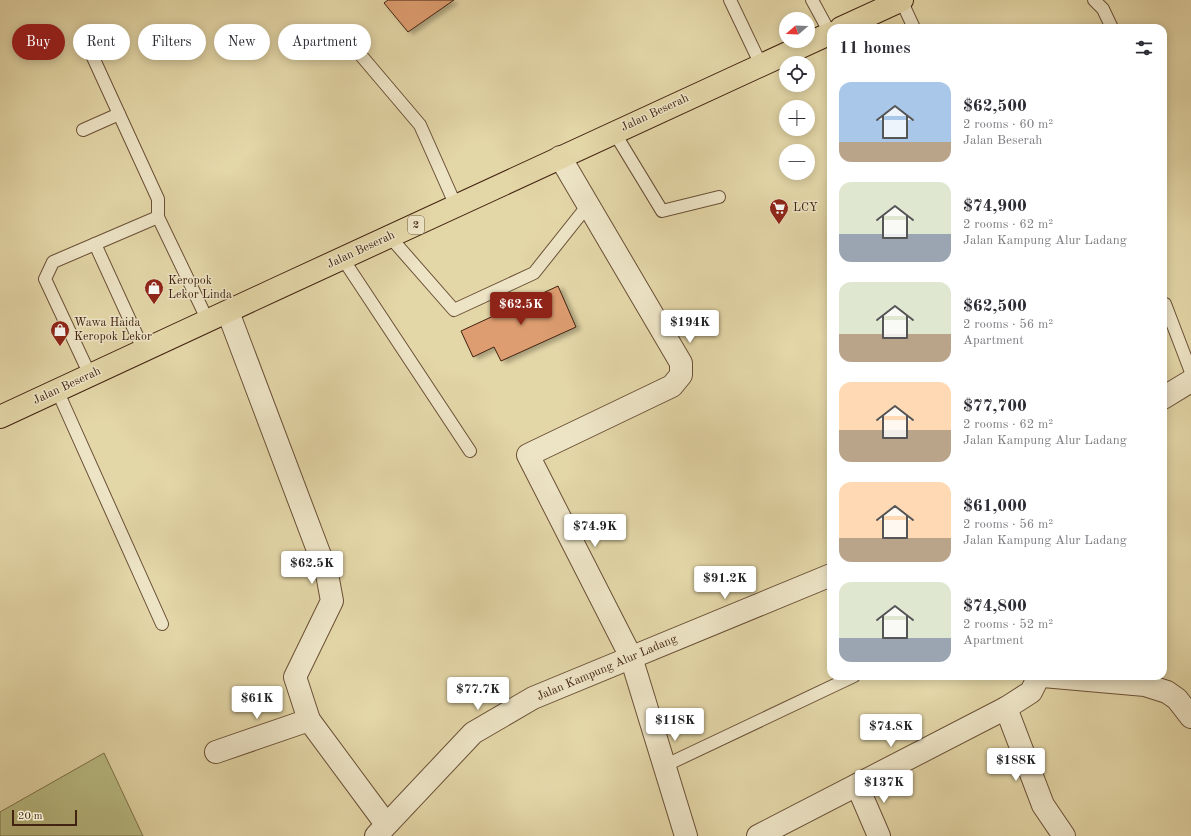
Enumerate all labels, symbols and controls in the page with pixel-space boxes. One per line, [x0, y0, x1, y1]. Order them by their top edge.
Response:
north arrow [779, 12, 815, 48]
map controls [779, 12, 815, 180]
chip: Buy [12, 24, 65, 60]
chip: Rent [73, 24, 130, 60]
chip: Filters [138, 24, 206, 60]
chip: New [214, 24, 270, 60]
chip: Apartment [278, 24, 371, 60]
icon: filters [1133, 37, 1155, 59]
text: 11 homes [839, 40, 911, 57]
button: locate [779, 56, 815, 92]
street label: Jalan Beserah [619, 92, 691, 134]
icon: home [871, 98, 919, 146]
text: $62,500 [963, 98, 1027, 115]
button: + [779, 100, 815, 136]
text: 2 rooms · 60 m² [963, 118, 1053, 131]
text: Jalan Beserah [963, 134, 1042, 147]
button: − [779, 144, 815, 180]
supermarket icon: LCY [768, 197, 790, 225]
icon: home [871, 198, 919, 246]
text: $74,900 [963, 198, 1027, 215]
place label: LCY [793, 202, 818, 214]
road number: 2 [408, 216, 424, 234]
text: 2 rooms · 62 m² [963, 218, 1053, 231]
street label: Jalan Beserah [325, 229, 397, 271]
text: Jalan Kampung Alur Ladang [963, 234, 1127, 247]
place label: Keropok Lekor Linda [168, 275, 232, 301]
shop icon: Keropok Lekor Linda [143, 277, 165, 305]
pin: $62.5K [488, 292, 554, 326]
text: $62.5K [499, 298, 543, 311]
icon: home [871, 298, 919, 346]
text: $62,500 [963, 298, 1027, 315]
pin: $194K [662, 310, 718, 344]
text: $194K [670, 316, 710, 329]
place label: Wawa Haida Keropok Lekor [74, 317, 152, 343]
text: 2 rooms · 56 m² [963, 318, 1053, 331]
shop icon: Wawa Haida Keropok Lekor [49, 319, 71, 347]
text: Apartment [963, 334, 1024, 347]
street label: Jalan Beserah [31, 365, 103, 407]
icon: home [871, 398, 919, 446]
text: $77,700 [963, 398, 1027, 415]
text: 2 rooms · 62 m² [963, 418, 1053, 431]
text: Jalan Kampung Alur Ladang [963, 434, 1127, 447]
icon: home [871, 498, 919, 546]
text: $61,000 [963, 498, 1027, 515]
pin: $74.9K [562, 514, 628, 548]
text: 2 rooms · 56 m² [963, 518, 1053, 531]
text: $74.9K [573, 520, 617, 533]
text: Jalan Kampung Alur Ladang [963, 534, 1127, 547]
pin: $62.5K [279, 551, 345, 585]
text: $62.5K [290, 557, 334, 570]
pin: $91.2K [692, 566, 758, 600]
text: $91.2K [703, 572, 747, 585]
icon: home [871, 598, 919, 646]
text: $74,800 [963, 598, 1027, 615]
text: 2 rooms · 52 m² [963, 618, 1053, 631]
street label: Jalan Kampung Alur Ladang [535, 633, 679, 703]
text: Apartment [963, 634, 1024, 647]
pin: $77.7K [445, 677, 511, 711]
text: $77.7K [456, 683, 500, 696]
pin: $61K [233, 686, 281, 720]
text: $61K [241, 692, 273, 705]
pin: $118K [647, 708, 703, 742]
text: $118K [655, 714, 695, 727]
pin: $74.8K [858, 714, 924, 748]
text: $74.8K [869, 720, 913, 733]
pin: $188K [988, 748, 1044, 782]
text: $188K [996, 754, 1036, 767]
pin: $137K [856, 770, 912, 804]
text: $137K [864, 776, 904, 789]
scale bar [12, 808, 77, 827]
text: 20 m [18, 811, 43, 822]

